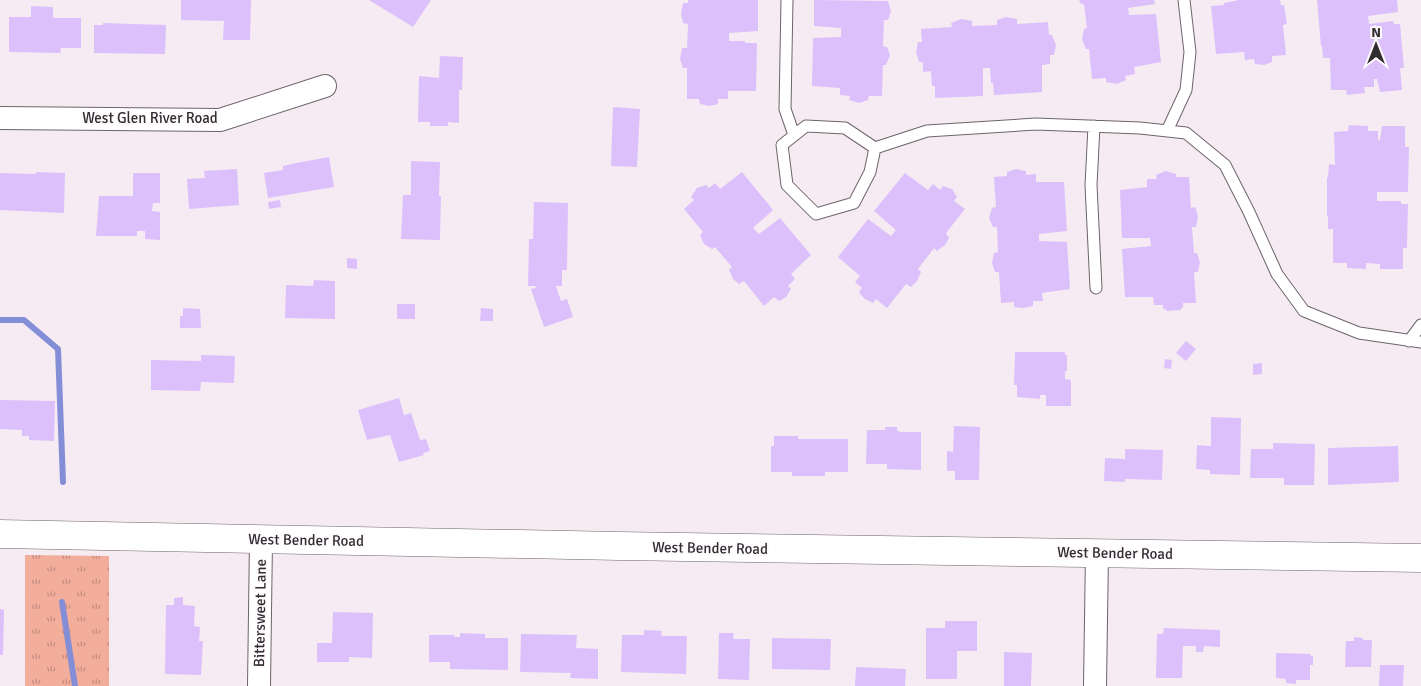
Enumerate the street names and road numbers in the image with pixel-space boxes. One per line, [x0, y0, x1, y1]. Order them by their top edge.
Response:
street label: West Glen River Road [82, 109, 218, 127]
street label: West Bender Road [248, 530, 364, 550]
street label: West Bender Road [652, 538, 768, 558]
street label: West Bender Road [1057, 543, 1173, 563]
street label: Bittersweet Lane [250, 559, 270, 667]

